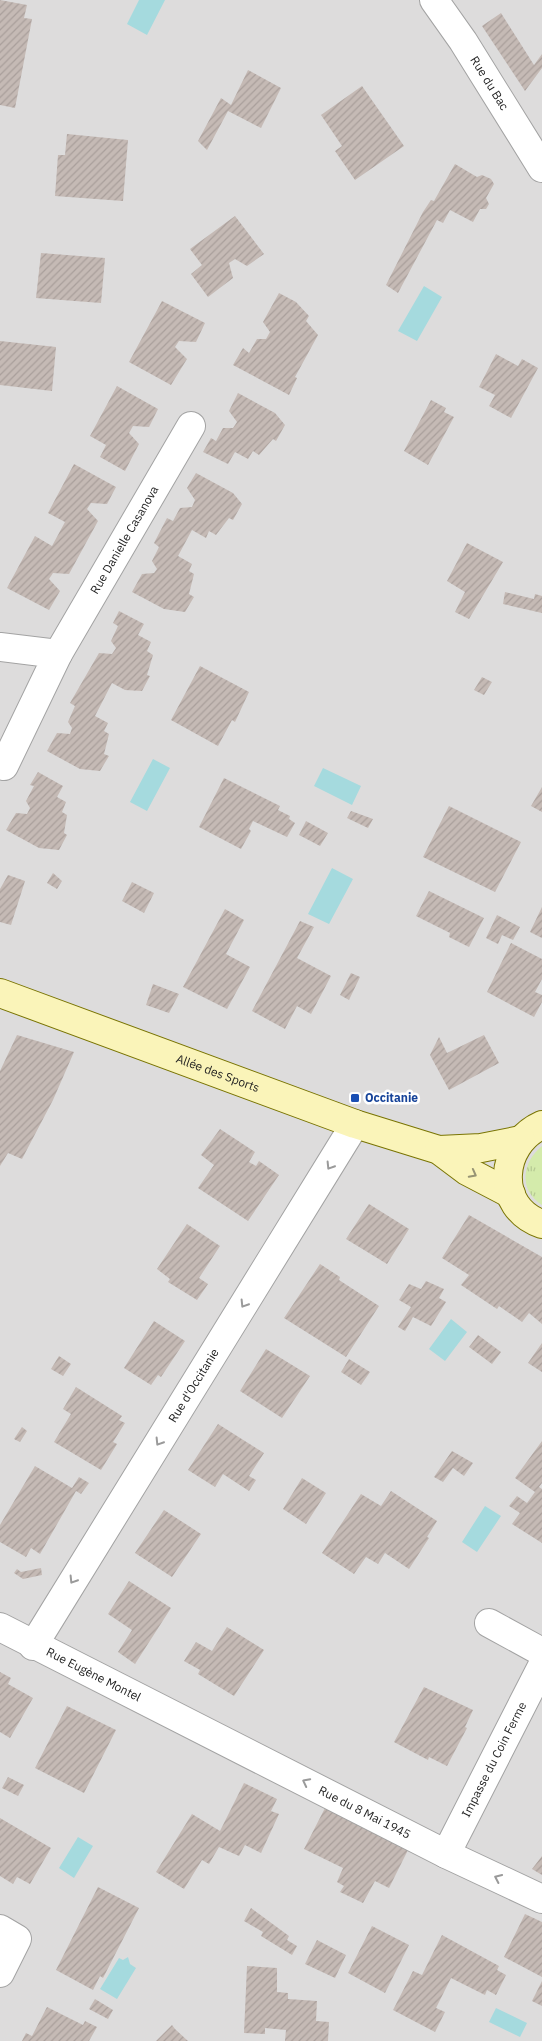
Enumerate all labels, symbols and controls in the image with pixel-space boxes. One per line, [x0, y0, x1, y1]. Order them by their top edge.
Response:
street label: Rue du Bac [467, 53, 512, 113]
street label: Rue Danielle Casanova [87, 482, 162, 596]
street label: Allée des Sports [174, 1051, 262, 1095]
place label: Occitanie [365, 1090, 418, 1105]
marker: Occitanie [349, 1092, 361, 1104]
one-way arrow [326, 1160, 336, 1169]
one-way arrow [468, 1168, 477, 1178]
one-way arrow [241, 1299, 251, 1308]
street label: Rue d'Occitanie [165, 1345, 222, 1425]
one-way arrow [155, 1437, 165, 1446]
one-way arrow [70, 1575, 80, 1584]
street label: Rue Eugène Montel [44, 1644, 144, 1705]
street label: Impasse du Coin Ferme [458, 1699, 530, 1820]
one-way arrow [302, 1778, 311, 1788]
street label: Rue du 8 Mai 1945 [316, 1782, 413, 1842]
one-way arrow [494, 1874, 503, 1885]

